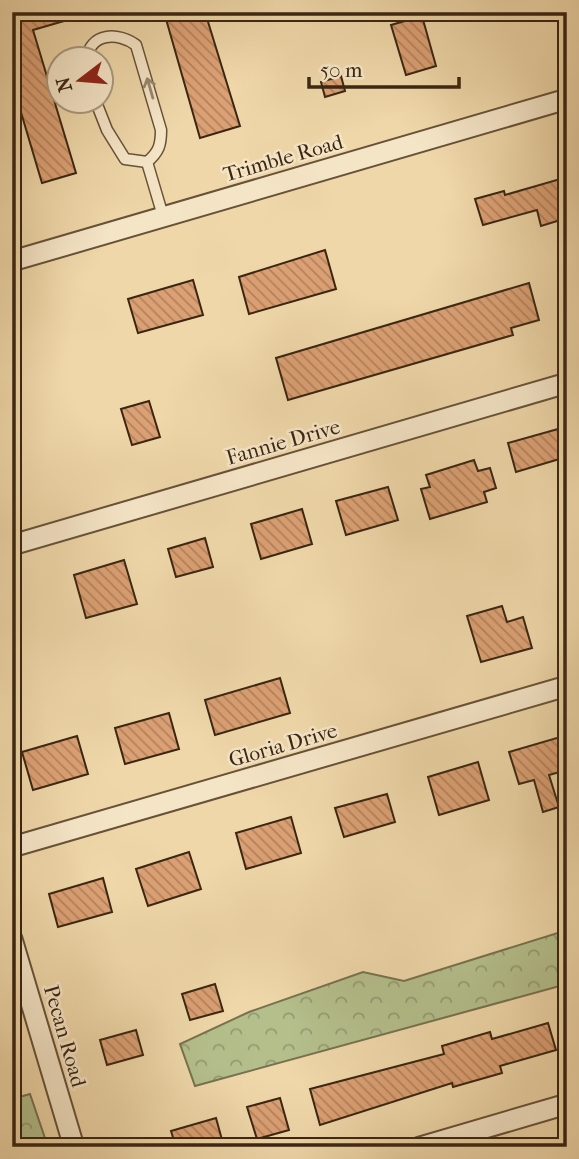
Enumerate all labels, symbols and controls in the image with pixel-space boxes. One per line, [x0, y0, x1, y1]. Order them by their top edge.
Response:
north arrow [46, 46, 116, 116]
scale bar [309, 46, 460, 90]
text: 50 m [320, 58, 363, 82]
text: N [52, 74, 77, 94]
one-way arrow [142, 78, 155, 100]
street label: Trimble Road [220, 129, 346, 187]
street label: Fannie Drive [223, 414, 343, 470]
street label: Gloria Drive [226, 718, 340, 772]
street label: Pecan Road [39, 982, 91, 1090]

